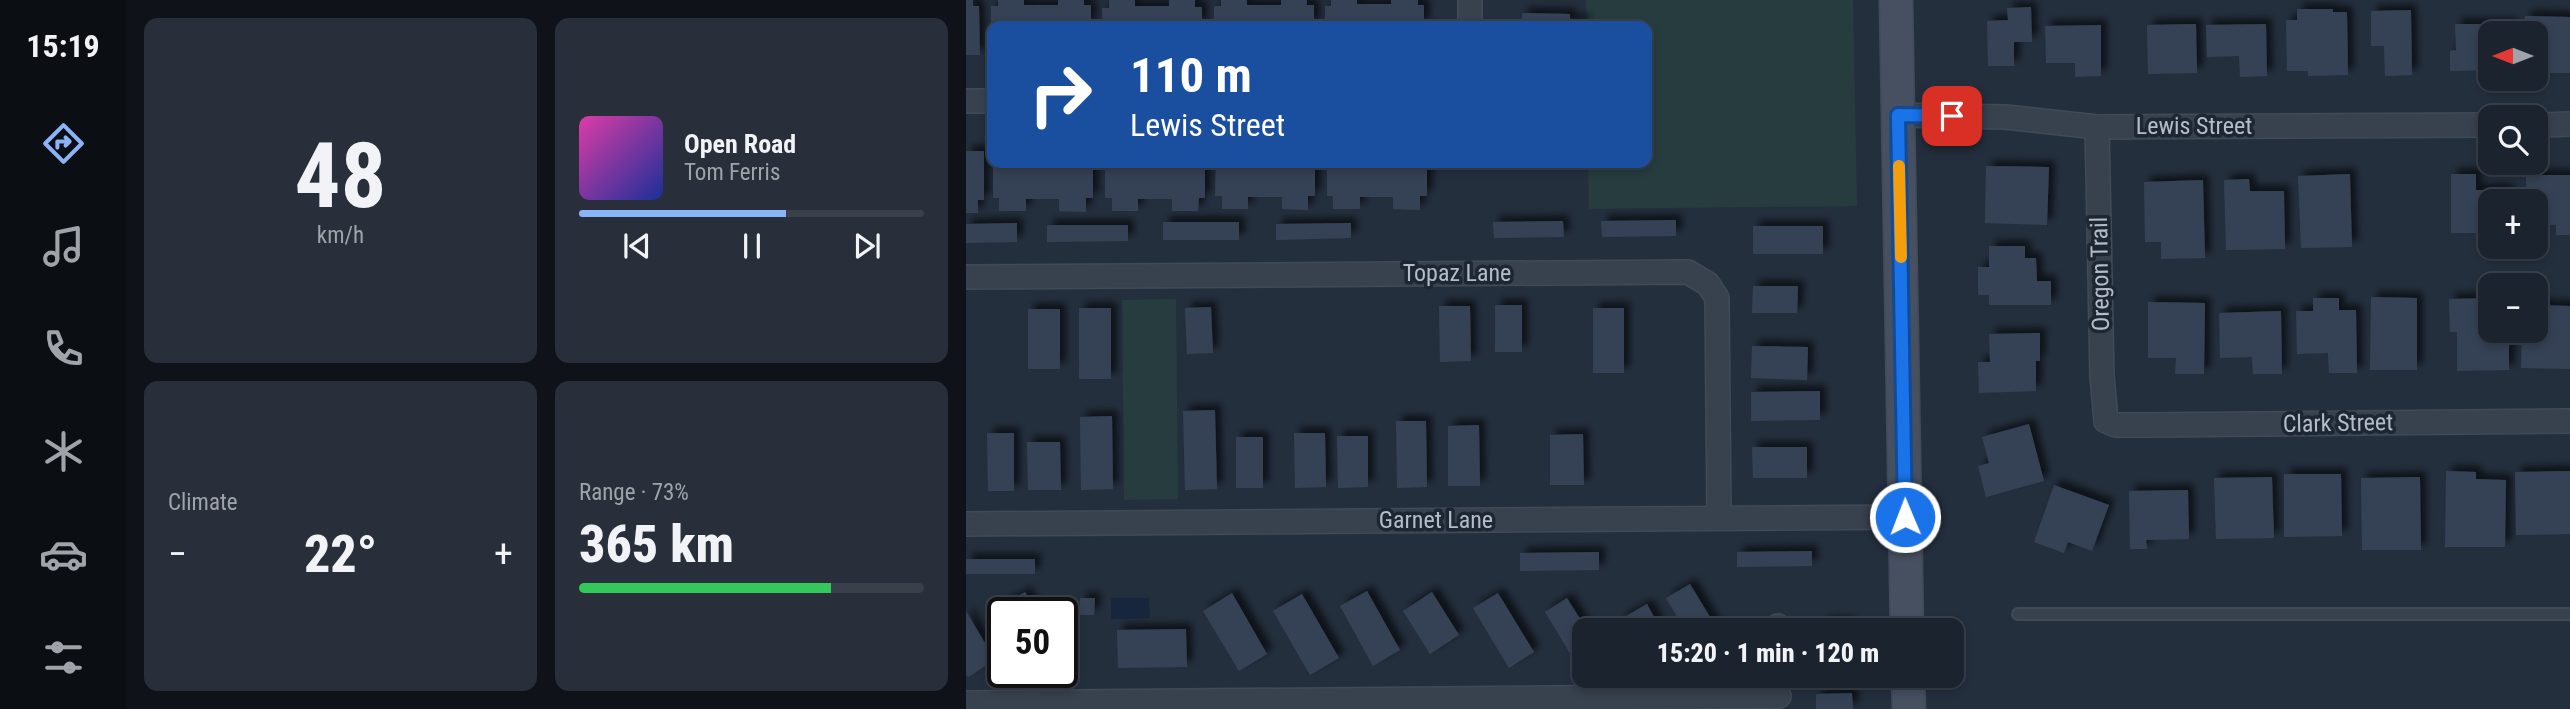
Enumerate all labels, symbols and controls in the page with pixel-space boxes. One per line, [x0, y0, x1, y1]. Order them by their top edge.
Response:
north arrow [2478, 21, 2548, 91]
map controls [2478, 21, 2548, 343]
text: 15:19 [26, 27, 100, 65]
text: 110 m [1130, 47, 1252, 104]
icon: right [1015, 49, 1106, 140]
pin [1922, 86, 1982, 146]
icon: arrive [1933, 97, 1971, 135]
button: search [2478, 105, 2548, 175]
text: Lewis Street [1130, 106, 1285, 144]
street label: Lewis Street [2136, 112, 2252, 140]
icon: directions [39, 119, 88, 168]
text: 48 [295, 123, 386, 229]
text: Open Road [684, 129, 796, 159]
text: Tom Ferris [684, 159, 780, 186]
button: + [2478, 189, 2548, 259]
street label: Oregon Trail [2085, 217, 2115, 331]
icon: music [39, 222, 88, 271]
text: km/h [317, 222, 364, 249]
icon: previous [618, 227, 656, 265]
icon: pause [733, 227, 771, 265]
icon: next [848, 227, 886, 265]
street label: Topaz Lane [1403, 259, 1511, 287]
button: − [2478, 273, 2548, 343]
icon: phone [39, 324, 88, 373]
street label: Clark Street [2283, 408, 2393, 438]
icon: climate [39, 427, 88, 476]
text: Range · 73% [579, 479, 689, 506]
position arrow [1868, 480, 1942, 554]
text: Climate [168, 489, 238, 516]
street label: Garnet Lane [1379, 506, 1493, 534]
text: 365 km [579, 514, 734, 575]
text: 22° [304, 524, 377, 585]
icon: car [39, 530, 88, 579]
text: − [168, 532, 187, 576]
text: + [494, 532, 513, 576]
speed limit sign: 50 [987, 597, 1078, 688]
icon: filters [39, 633, 88, 682]
text: 15:20 · 1 min · 120 m [1657, 638, 1879, 668]

